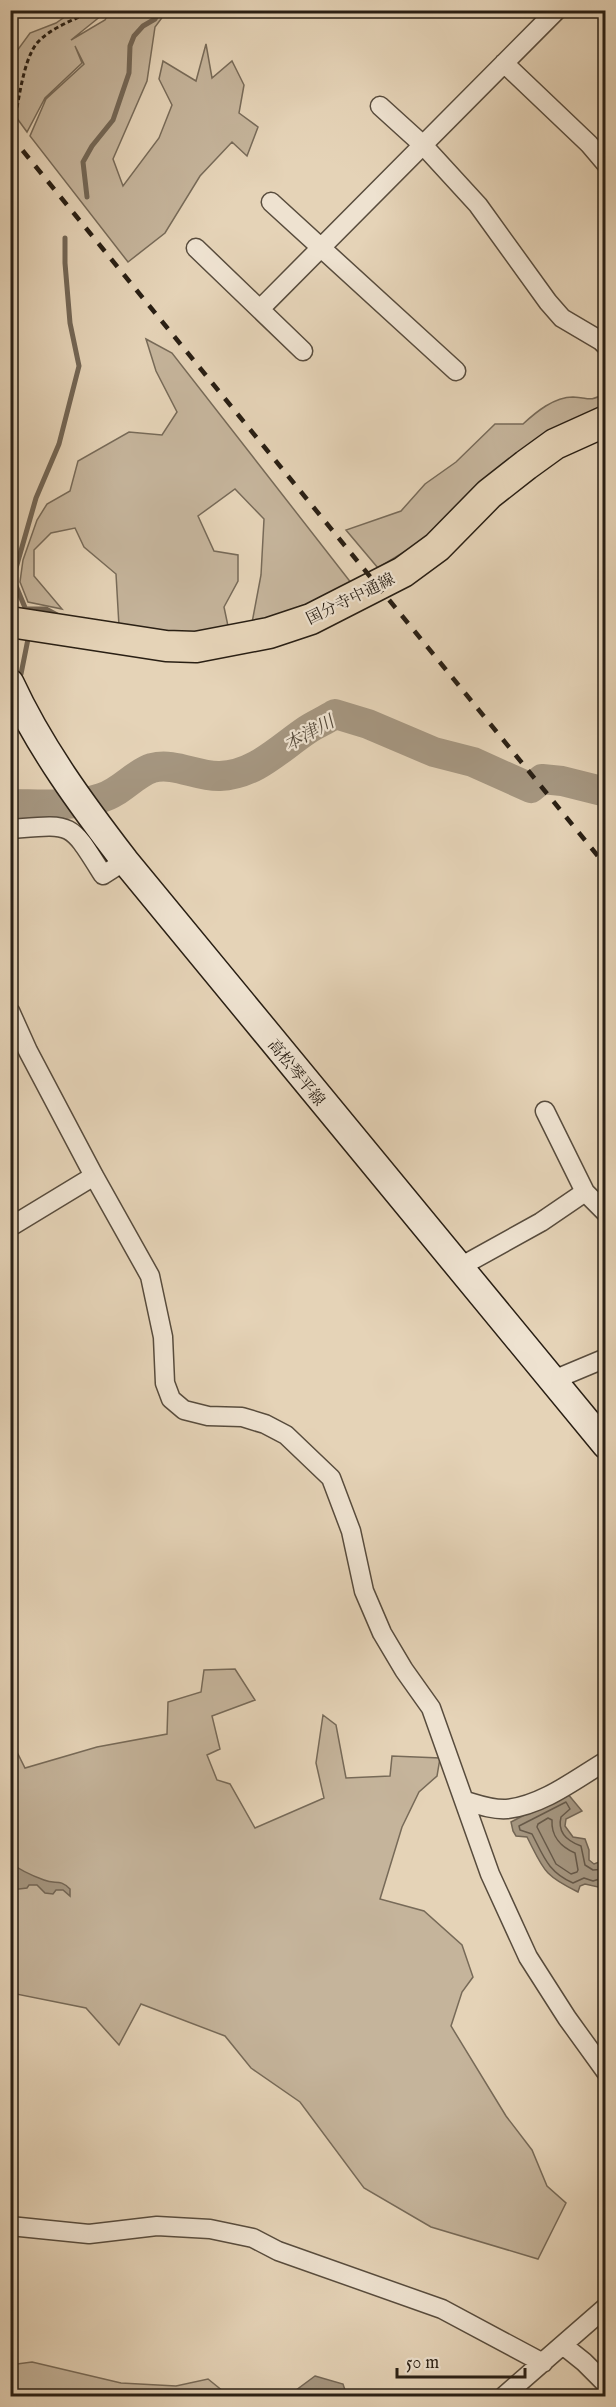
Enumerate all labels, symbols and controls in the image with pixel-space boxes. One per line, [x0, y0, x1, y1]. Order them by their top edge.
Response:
street label: 国分寺中通線 [303, 570, 398, 630]
water label: 本津川 [281, 710, 341, 757]
street label: 高松琴平線 [262, 1036, 328, 1111]
scale bar [397, 2341, 524, 2379]
text: 50 m [406, 2352, 439, 2375]

